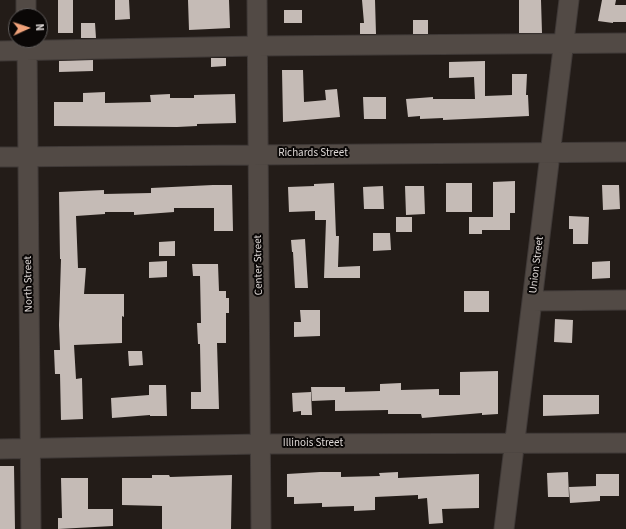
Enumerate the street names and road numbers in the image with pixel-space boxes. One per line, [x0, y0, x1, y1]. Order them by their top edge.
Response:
street label: Richards Street [278, 147, 348, 161]
street label: Center Street [252, 235, 266, 295]
street label: Union Street [527, 236, 547, 294]
street label: North Street [22, 256, 36, 312]
street label: Illinois Street [283, 437, 343, 451]

